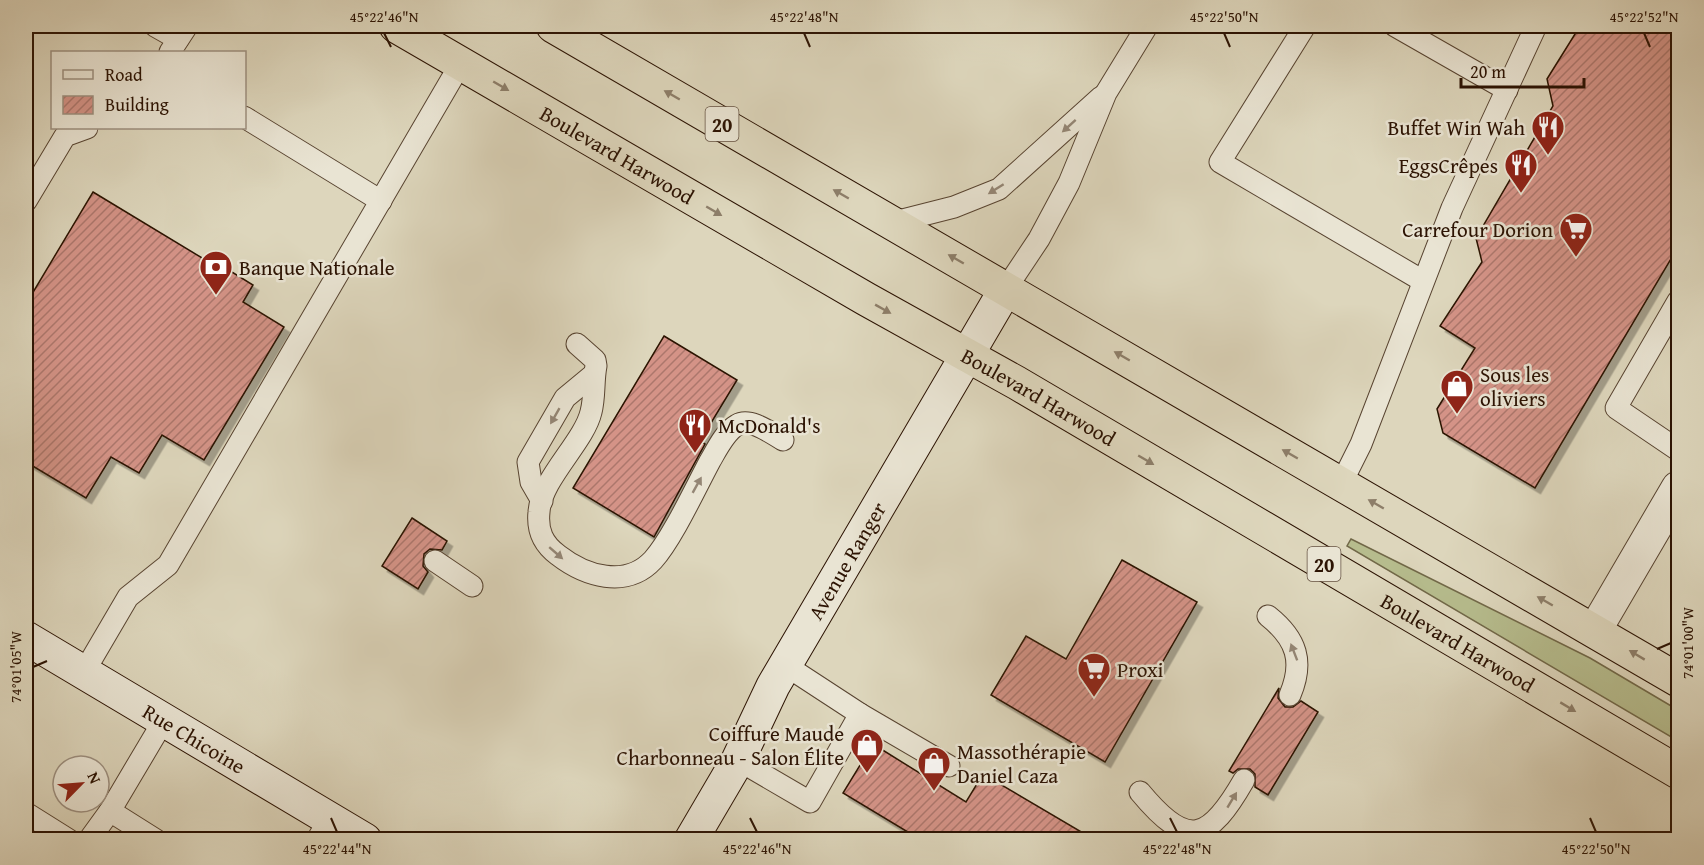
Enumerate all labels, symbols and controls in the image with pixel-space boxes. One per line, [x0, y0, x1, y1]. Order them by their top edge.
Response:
text: 45°22'46"N [350, 6, 419, 27]
text: 45°22'48"N [770, 6, 839, 27]
text: 45°22'50"N [1190, 6, 1259, 27]
text: 45°22'52"N [1610, 6, 1679, 27]
legend [51, 51, 246, 129]
scale bar [1461, 51, 1584, 89]
text: 20 m [1470, 58, 1506, 85]
text: Road [105, 61, 143, 88]
one-way arrow [493, 81, 509, 92]
one-way arrow [664, 90, 680, 101]
text: Building [105, 91, 169, 118]
street label: Boulevard Harwood [534, 98, 701, 212]
road number: 20 [706, 107, 738, 141]
restaurant icon: Buffet Win Wah [1530, 109, 1566, 156]
place label: Buffet Win Wah [1387, 112, 1525, 143]
one-way arrow [1061, 119, 1076, 133]
restaurant icon: EggsCrêpes [1503, 147, 1539, 194]
place label: EggsCrêpes [1399, 150, 1498, 181]
one-way arrow [988, 184, 1004, 195]
one-way arrow [832, 189, 849, 199]
one-way arrow [706, 206, 723, 216]
supermarket icon: Carrefour Dorion [1558, 211, 1594, 258]
place label: Carrefour Dorion [1402, 214, 1553, 245]
bank icon: Banque Nationale [198, 249, 234, 296]
place label: Banque Nationale [239, 252, 395, 283]
one-way arrow [948, 254, 965, 264]
one-way arrow [875, 303, 891, 314]
street label: Boulevard Harwood [956, 340, 1123, 454]
one-way arrow [1114, 350, 1130, 361]
place label: Sous les oliviers [1480, 359, 1549, 414]
shop icon: Sous les oliviers [1439, 368, 1475, 415]
restaurant icon: McDonald's [677, 407, 713, 454]
one-way arrow [550, 408, 560, 425]
place label: McDonald's [718, 410, 821, 441]
one-way arrow [1282, 449, 1298, 460]
one-way arrow [1138, 455, 1155, 465]
one-way arrow [692, 477, 702, 494]
street label: Avenue Ranger [800, 496, 893, 625]
one-way arrow [1367, 499, 1384, 509]
one-way arrow [548, 546, 563, 559]
road number: 20 [1308, 547, 1340, 581]
street label: Boulevard Harwood [1375, 585, 1541, 700]
one-way arrow [1536, 596, 1553, 606]
text: 74°01'00"W [1677, 607, 1698, 679]
text: 74°01'05"W [5, 631, 26, 703]
one-way arrow [1289, 643, 1299, 661]
one-way arrow [1629, 649, 1645, 660]
supermarket icon: Proxi [1076, 651, 1112, 698]
place label: Proxi [1117, 654, 1164, 685]
street label: Rue Chicoine [137, 696, 252, 781]
one-way arrow [1560, 702, 1576, 713]
place label: Coiffure Maude Charbonneau - Salon Élite [617, 718, 844, 773]
shop icon: Coiffure Maude Charbonneau - Salon Élite [849, 727, 885, 774]
place label: Massothérapie Daniel Caza [957, 736, 1086, 791]
shop icon: Massothérapie Daniel Caza [916, 745, 952, 792]
north arrow [51, 754, 111, 814]
text: N [81, 768, 108, 788]
one-way arrow [1227, 792, 1238, 808]
text: 45°22'44"N [303, 838, 372, 859]
text: 45°22'46"N [723, 838, 792, 859]
text: 45°22'48"N [1143, 838, 1212, 859]
text: 45°22'50"N [1562, 838, 1631, 859]

